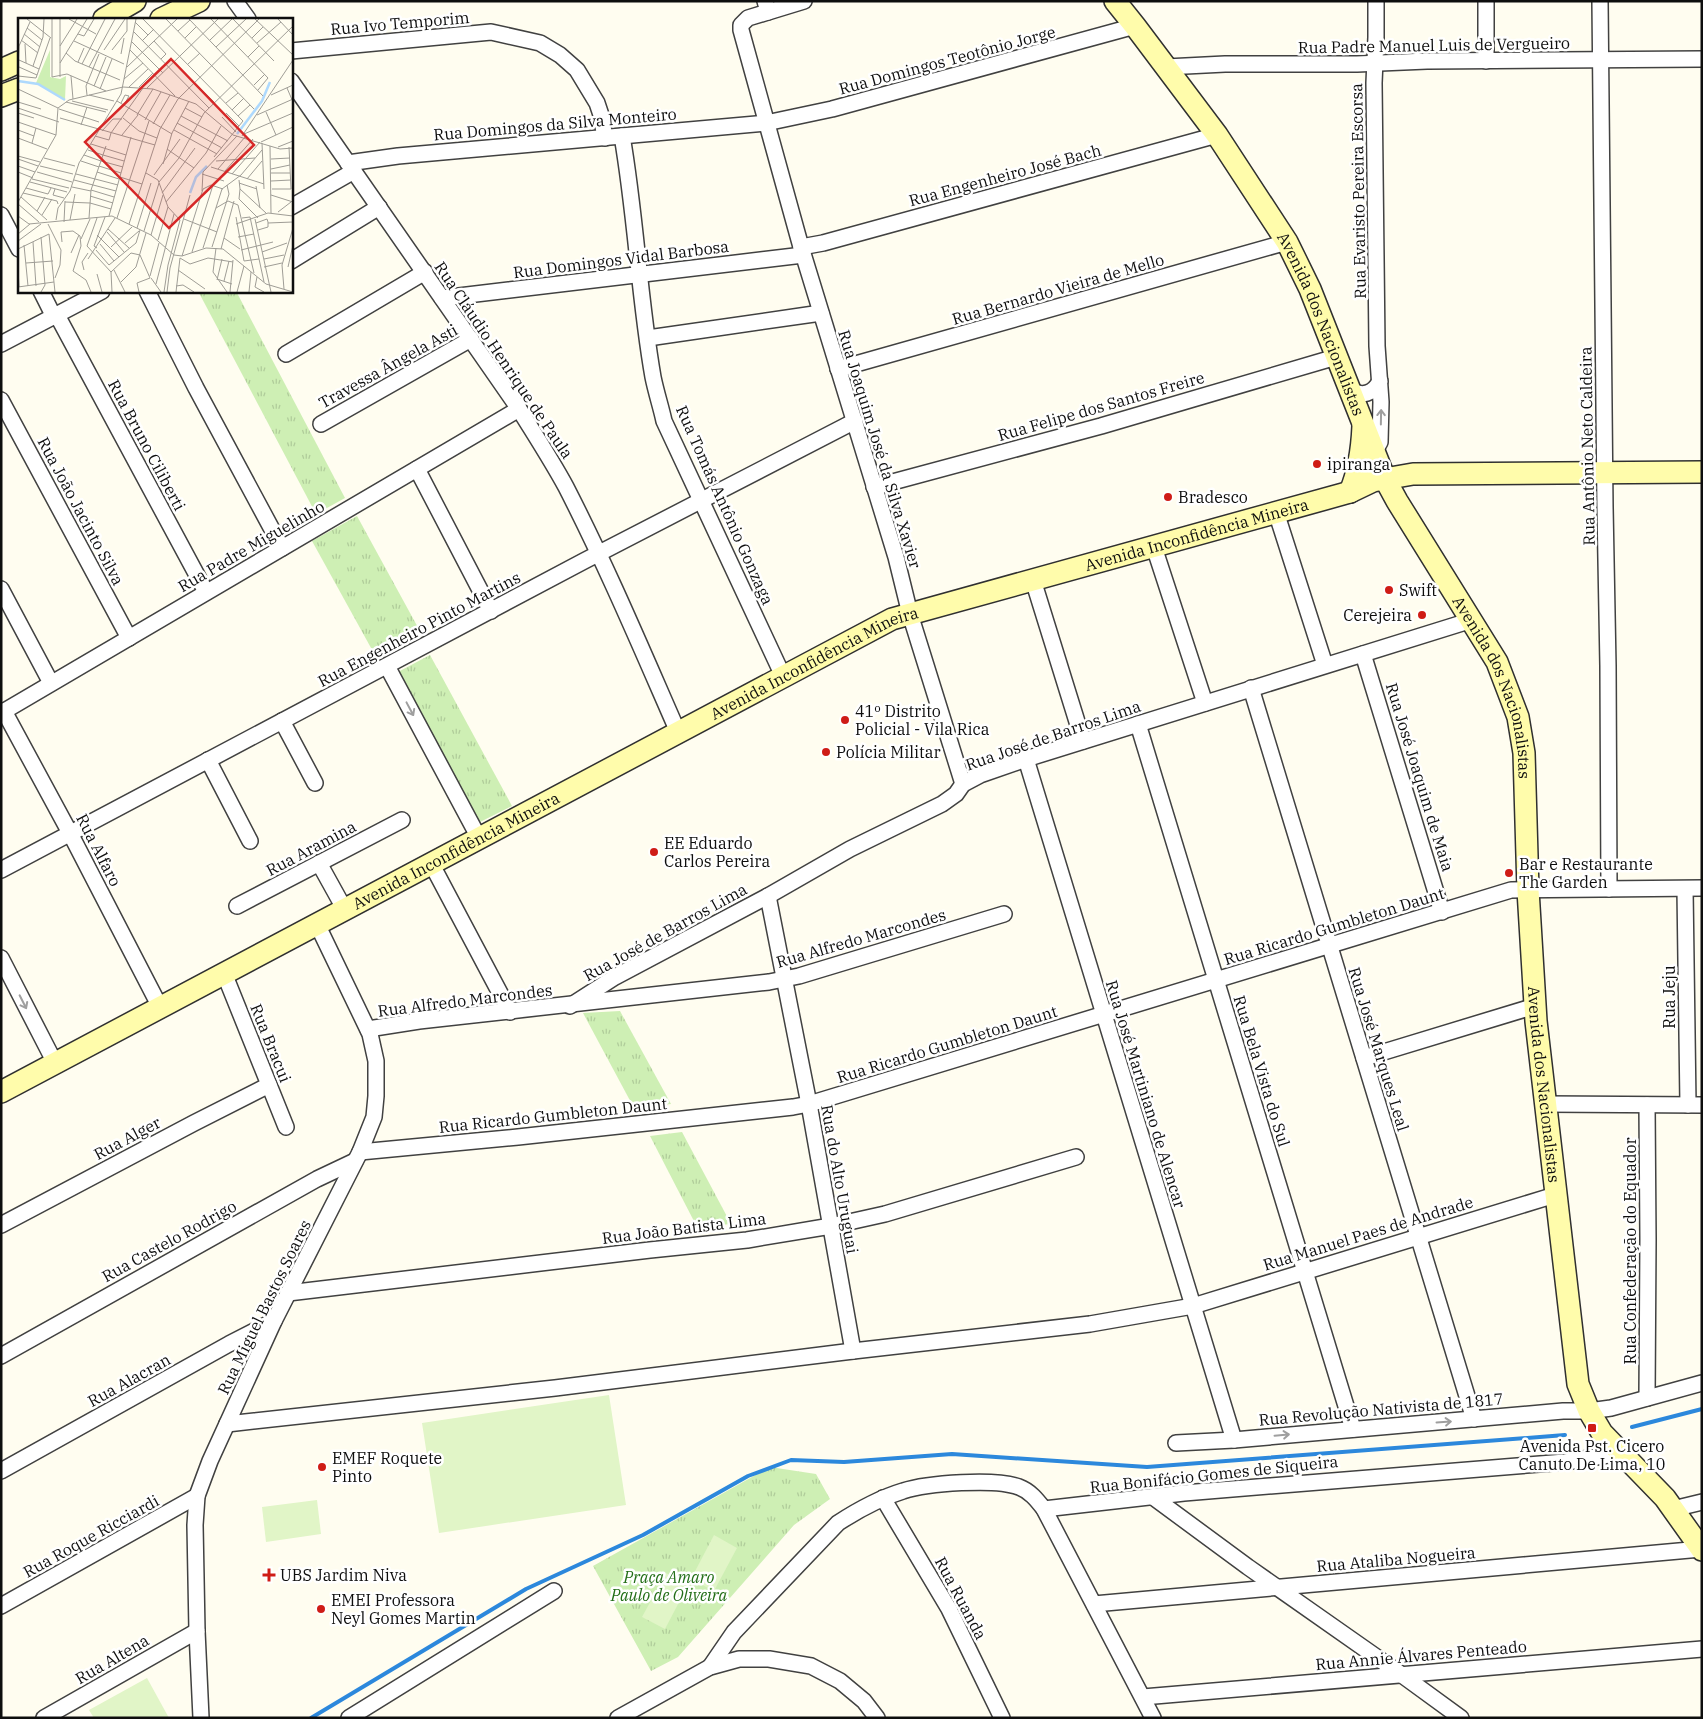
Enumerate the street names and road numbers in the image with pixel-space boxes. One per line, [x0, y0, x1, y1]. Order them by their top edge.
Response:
street label: Rua Ivo Temporim [330, 7, 470, 39]
street label: Rua Domingos Teotônio Jorge [836, 21, 1058, 99]
street label: Rua Padre Manuel Luis de Vergueiro [1298, 33, 1570, 57]
street label: Rua Evaristo Pereira Escorsa [1346, 83, 1370, 299]
street label: Rua Domingos da Silva Monteiro [433, 103, 677, 145]
street label: Rua Engenheiro José Bach [907, 140, 1103, 210]
street label: Avenida dos Nacionalistas [1273, 228, 1369, 418]
street label: Rua Domingos Vidal Barbosa [512, 236, 730, 282]
street label: Rua Bernardo Vieira de Mello [950, 249, 1166, 329]
street label: Rua Cláudio Henrique de Paula [430, 258, 578, 463]
street label: Travessa Ângela Asti [315, 320, 461, 412]
street label: Rua Joaquim José da Silva Xavier [834, 327, 926, 571]
street label: Rua Antônio Neto Caldeira [1575, 346, 1599, 546]
street label: Rua Felipe dos Santos Freire [995, 367, 1207, 445]
street label: Rua Bruno Ciliberti [104, 376, 190, 514]
street label: Rua Tomás Antônio Gonzaga [672, 402, 778, 608]
street label: Rua João Jacinto Silva [33, 433, 129, 589]
street label: Avenida Inconfidência Mineira [1083, 494, 1311, 575]
street label: Rua Padre Miguelinho [174, 496, 328, 596]
street label: Rua Engenheiro Pinto Martins [314, 567, 524, 691]
street label: Avenida dos Nacionalistas [1448, 592, 1535, 779]
street label: Avenida Inconfidência Mineira [707, 602, 921, 724]
street label: Rua José Joaquim de Maia [1382, 680, 1458, 874]
street label: Rua José de Barros Lima [963, 696, 1143, 774]
street label: Avenida Inconfidência Mineira [349, 787, 563, 914]
street label: Rua Alfaro [72, 810, 126, 890]
street label: Rua Aramina [263, 816, 360, 880]
street label: Rua José de Barros Lima [580, 879, 751, 985]
street label: Rua Ricardo Gumbleton Daunt [1221, 883, 1447, 969]
street label: Rua Alfredo Marcondes [774, 904, 948, 972]
street label: Rua José Marques Leal [1345, 965, 1414, 1134]
street label: Rua Jeju [1659, 965, 1679, 1029]
street label: Rua José Martiniano de Alencar [1102, 978, 1190, 1210]
street label: Rua Alfredo Marcondes [377, 979, 553, 1021]
street label: Avenida dos Nacionalistas [1524, 986, 1565, 1184]
street label: Rua Bela Vista do Sul [1229, 993, 1295, 1149]
street label: Rua Bracui [246, 1001, 296, 1085]
street label: Rua Ricardo Gumbleton Daunt [834, 1001, 1060, 1087]
street label: Rua Ricardo Gumbleton Daunt [438, 1093, 668, 1137]
street label: Rua do Alto Uruguai [817, 1103, 863, 1255]
street label: Rua Alger [90, 1112, 164, 1164]
street label: Rua Confederação do Equador [1620, 1137, 1640, 1365]
street label: Rua Manuel Paes de Andrade [1261, 1191, 1475, 1275]
street label: Rua Castelo Rodrigo [98, 1196, 240, 1286]
street label: Rua João Batista Lima [601, 1208, 767, 1248]
street label: Rua Miguel Bastos Soares [213, 1216, 315, 1398]
street label: Rua Alacran [84, 1349, 174, 1411]
street label: Rua Revolução Nativista de 1817 [1258, 1388, 1504, 1430]
street label: Rua Bonifácio Gomes de Siqueira [1089, 1451, 1339, 1497]
street label: Rua Roque Ricciardi [20, 1490, 162, 1582]
street label: Rua Ataliba Nogueira [1316, 1542, 1477, 1576]
street label: Rua Ruanda [931, 1553, 991, 1643]
street label: Rua Altena [72, 1630, 153, 1688]
street label: Rua Annie Álvares Penteado [1314, 1635, 1527, 1674]

